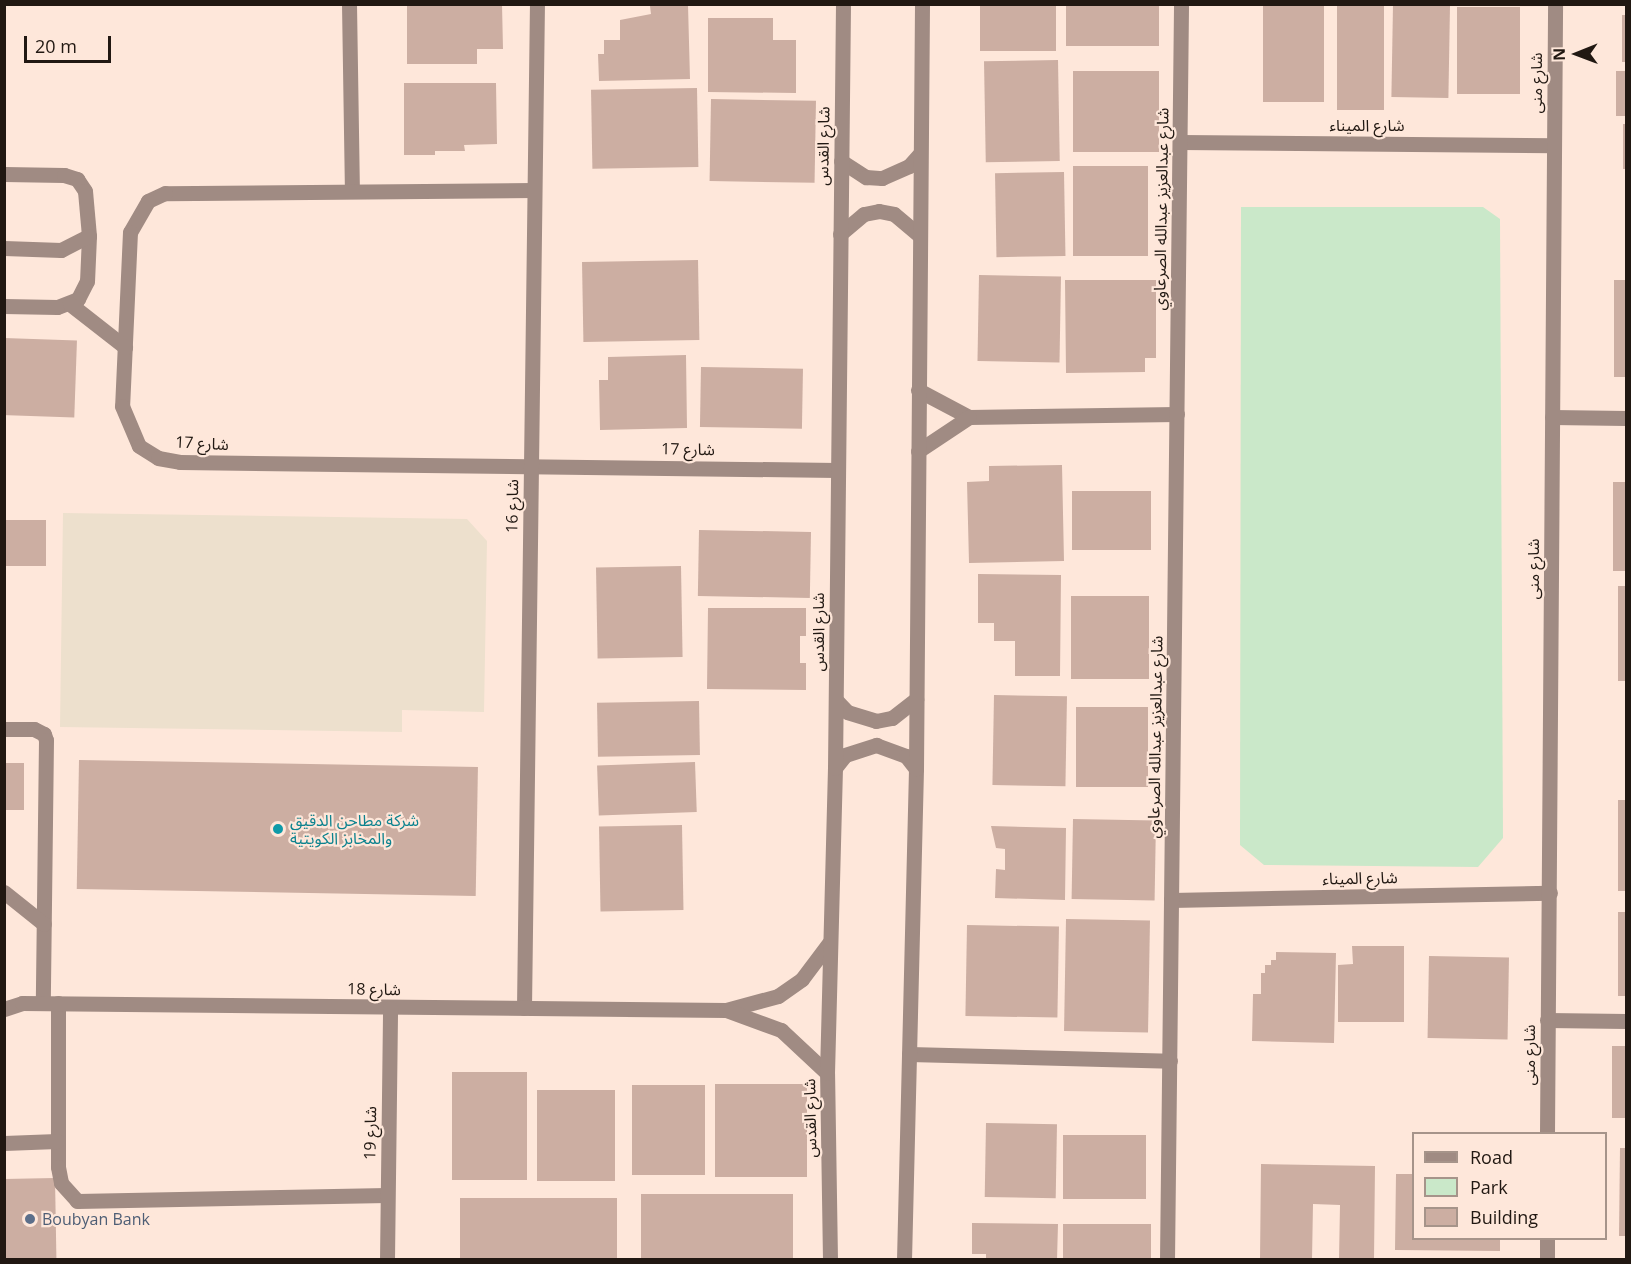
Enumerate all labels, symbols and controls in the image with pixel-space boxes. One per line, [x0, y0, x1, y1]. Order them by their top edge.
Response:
scale bar [27, 24, 114, 62]
north arrow [1547, 24, 1607, 84]
text: 20 m [35, 34, 77, 58]
text: N [1548, 48, 1570, 61]
street label: شارع منى [1526, 52, 1546, 114]
street label: شارع القدس [813, 106, 833, 186]
street label: شارع عبدالعزيز عبدالله الصرعاوي [1150, 108, 1172, 310]
street label: شارع الميناء [1329, 115, 1405, 135]
street label: شارع 17 [175, 432, 229, 454]
street label: شارع 17 [661, 439, 715, 459]
street label: شارع 16 [502, 479, 522, 533]
street label: شارع منى [1523, 538, 1543, 600]
street label: شارع القدس [808, 592, 828, 672]
street label: شارع عبدالعزيز عبدالله الصرعاوي [1144, 636, 1166, 838]
place label: شركة مطاحن الدقيق والمخابز الكويتية [290, 810, 419, 848]
marker: شركة مطاحن الدقيق والمخابز الكويتية [271, 822, 285, 836]
street label: شارع الميناء [1322, 868, 1398, 888]
street label: شارع 18 [347, 979, 401, 999]
street label: شارع منى [1519, 1024, 1539, 1086]
street label: شارع القدس [800, 1078, 820, 1158]
street label: شارع 19 [360, 1106, 380, 1160]
legend [1412, 1132, 1607, 1240]
text: Road [1470, 1145, 1513, 1169]
text: Park [1470, 1175, 1508, 1199]
text: Building [1470, 1205, 1538, 1229]
place label: Boubyan Bank [42, 1209, 150, 1229]
marker: Boubyan Bank [23, 1212, 37, 1226]

